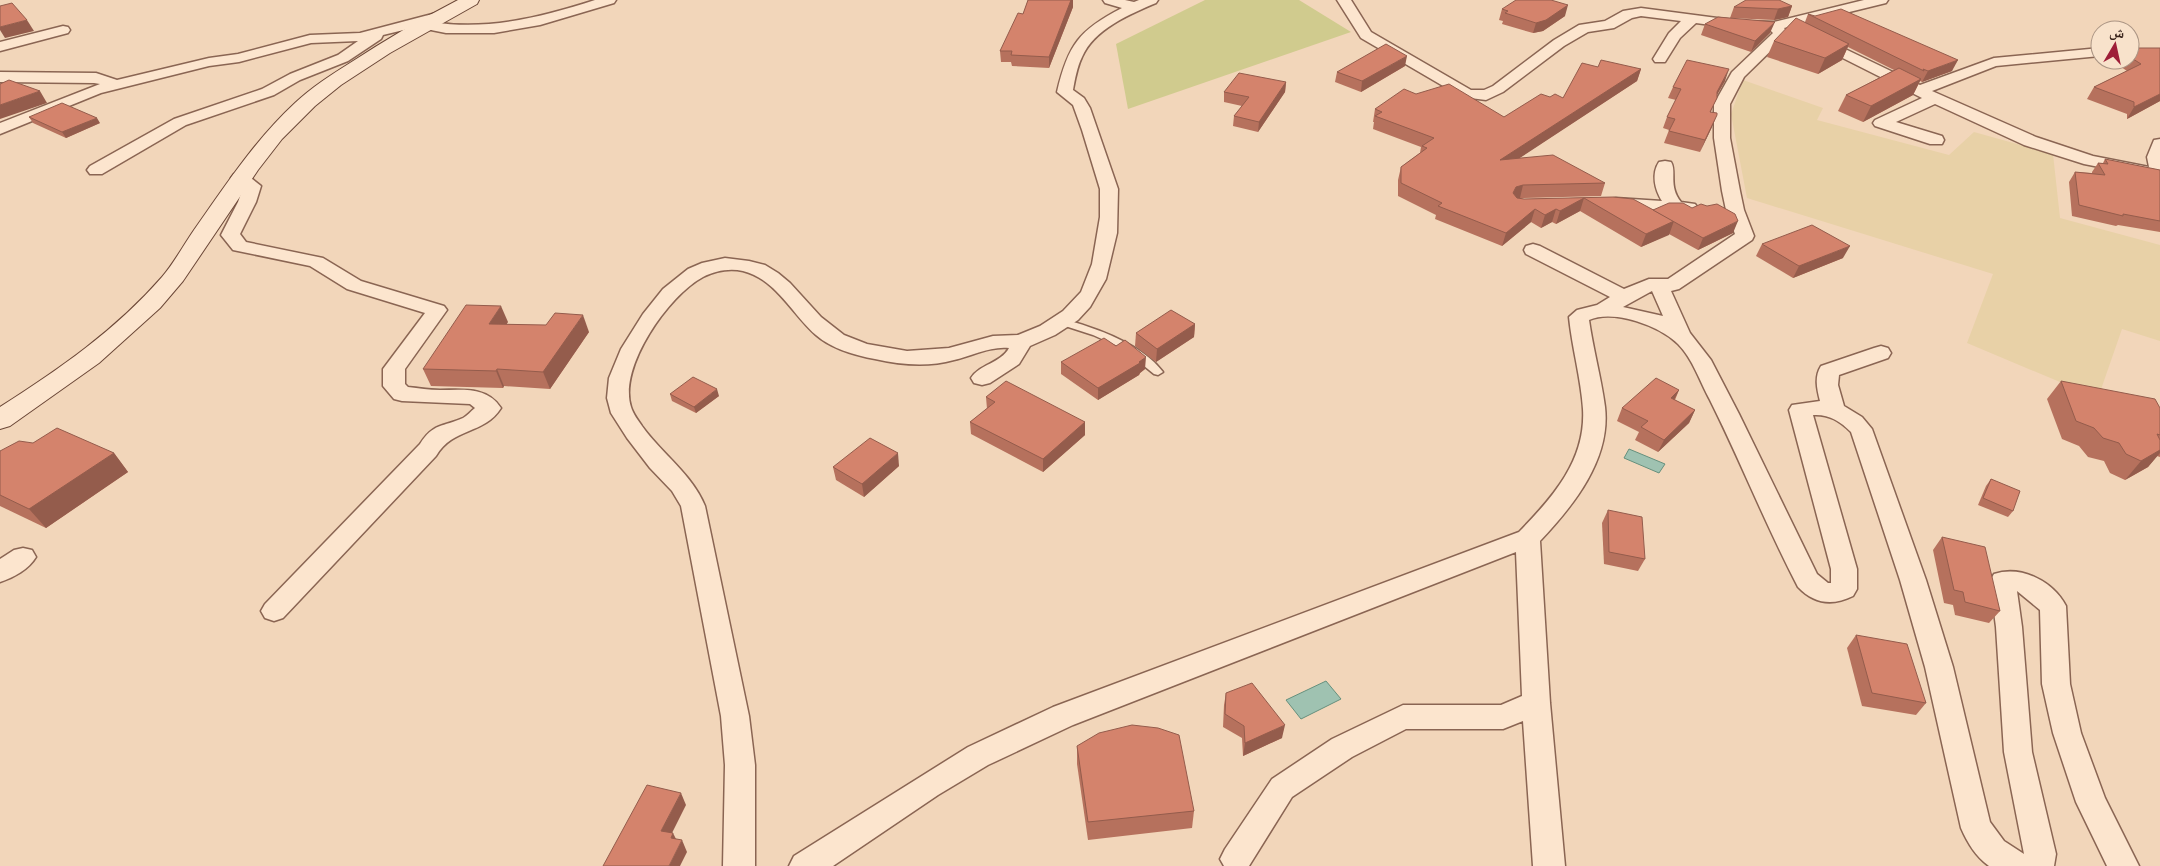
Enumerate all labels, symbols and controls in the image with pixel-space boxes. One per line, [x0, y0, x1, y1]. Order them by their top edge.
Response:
north arrow [2090, 20, 2140, 70]
text: ش [2108, 23, 2126, 42]

